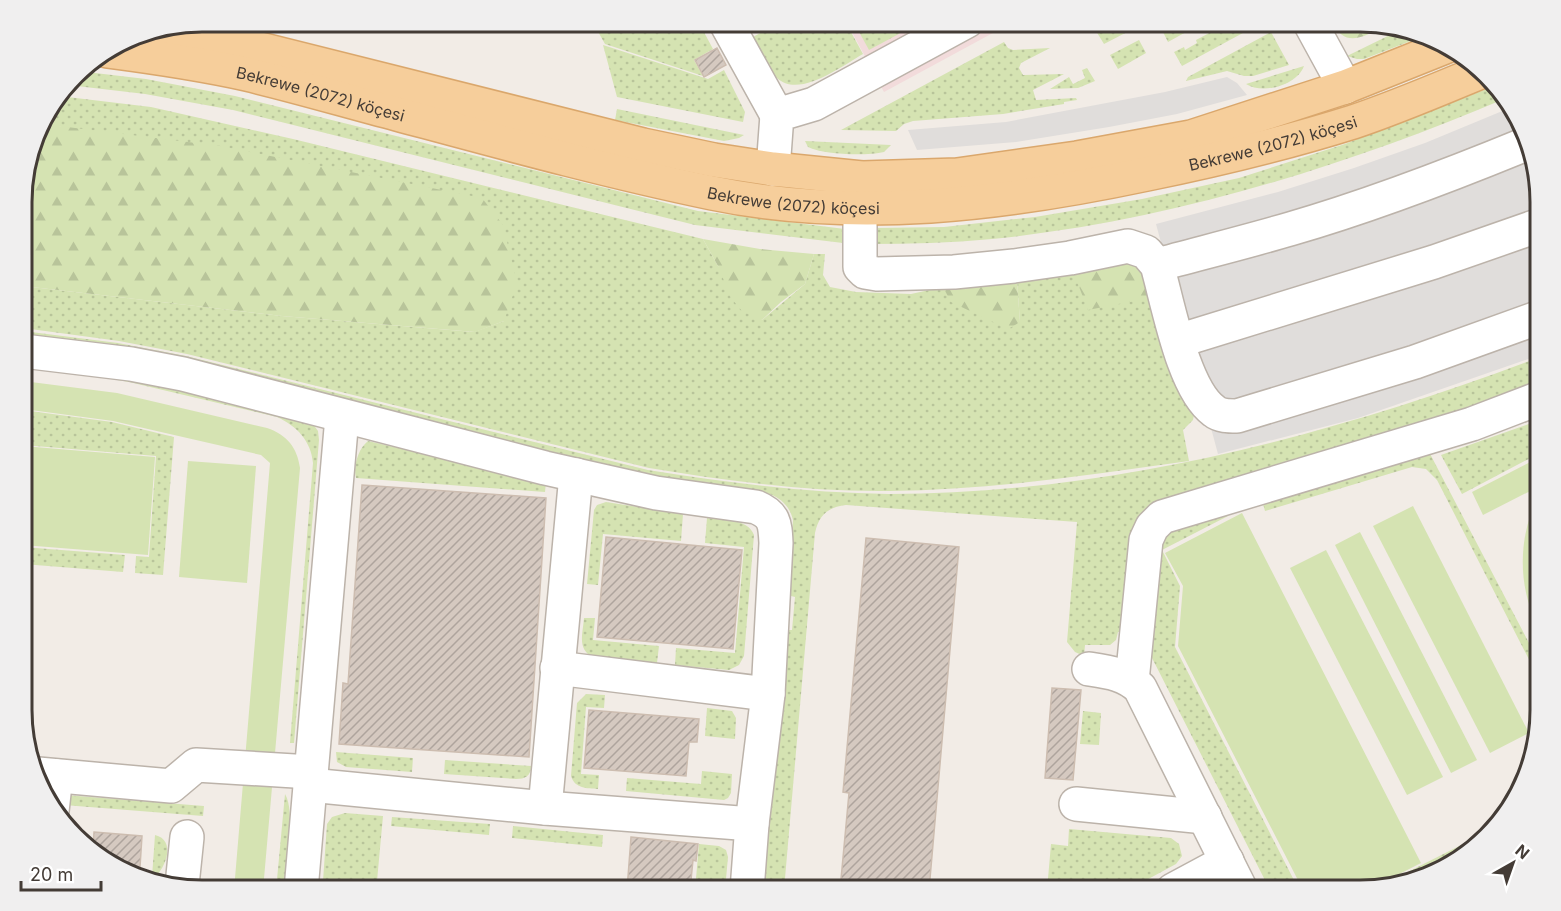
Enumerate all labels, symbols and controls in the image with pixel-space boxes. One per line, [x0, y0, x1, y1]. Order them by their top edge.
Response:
street label: Bekrewe (2072) köçesi [235, 62, 407, 126]
street label: Bekrewe (2072) köçesi [1187, 111, 1360, 175]
street label: Bekrewe (2072) köçesi [705, 182, 880, 218]
north arrow [1483, 833, 1543, 893]
text: N [1512, 840, 1534, 863]
scale bar [21, 854, 100, 892]
text: 20 m [30, 864, 73, 885]

